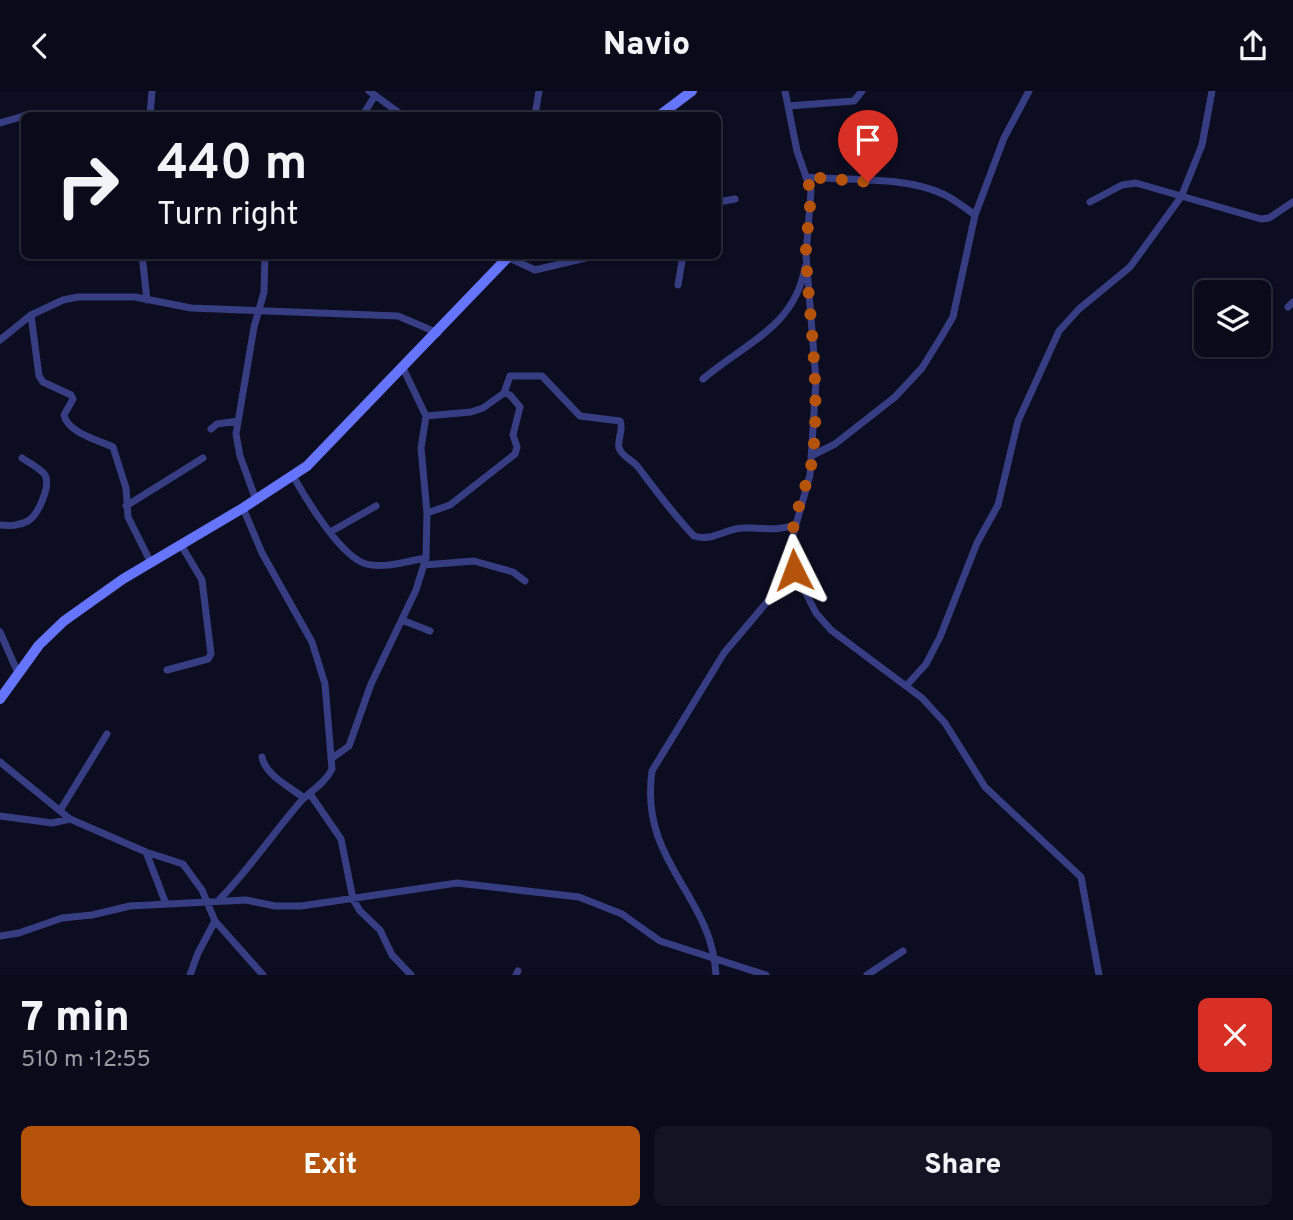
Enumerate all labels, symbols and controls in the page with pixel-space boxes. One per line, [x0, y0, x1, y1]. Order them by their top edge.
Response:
text: Navio [603, 26, 690, 66]
icon: back [21, 27, 59, 65]
icon: share [1234, 27, 1272, 65]
pin [838, 110, 898, 182]
icon: arrive [849, 121, 887, 159]
text: 440 m [157, 135, 307, 197]
icon: right [42, 140, 133, 231]
text: Turn right [157, 196, 299, 236]
map controls [1194, 280, 1271, 357]
button: layers [1194, 280, 1271, 357]
position arrow [757, 533, 831, 607]
text: 7 min [21, 993, 130, 1046]
button: close [1198, 998, 1272, 1072]
text: 510 m · 12:55 [21, 1046, 151, 1075]
button: Exit [21, 1126, 640, 1206]
button: Share [654, 1126, 1272, 1206]

